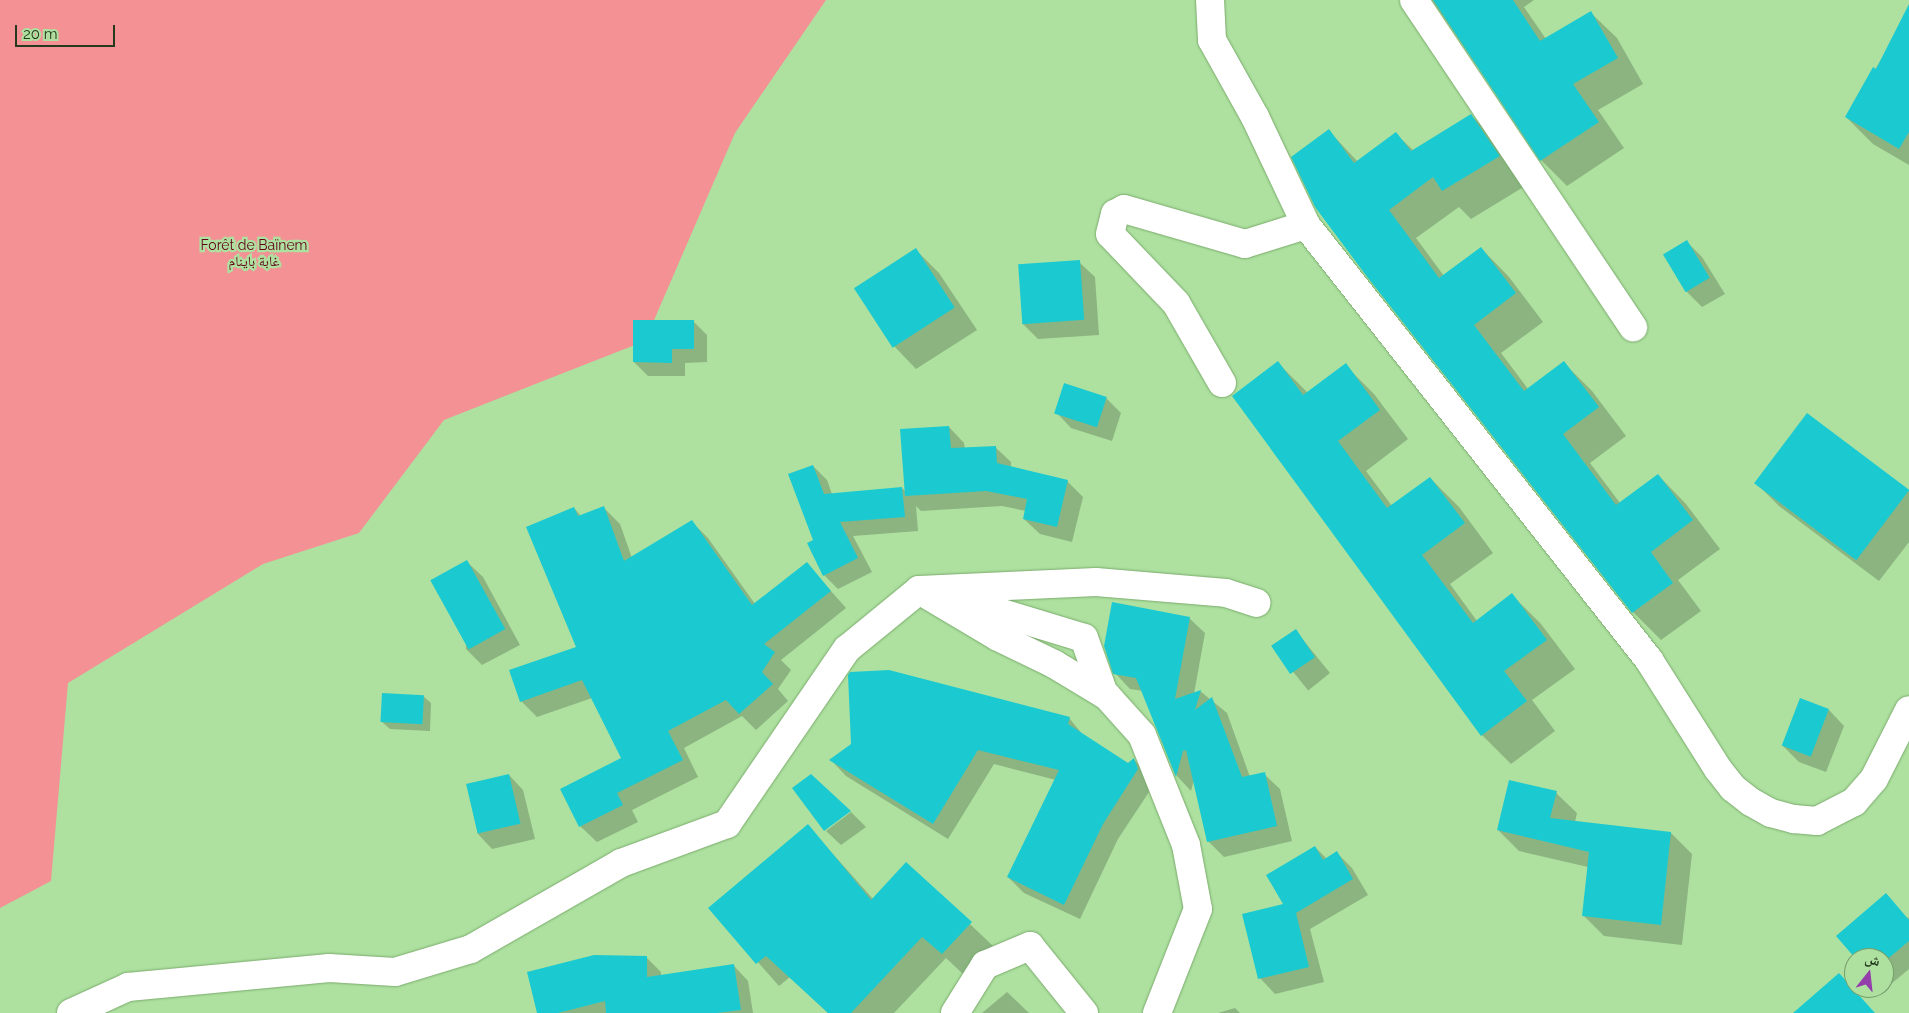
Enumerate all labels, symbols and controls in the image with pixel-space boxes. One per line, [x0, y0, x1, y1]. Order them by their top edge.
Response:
scale bar [18, 15, 118, 47]
text: 20 m [23, 25, 58, 43]
park label: Forêt de Baïnem غابة باينام [201, 237, 307, 270]
north arrow [1844, 948, 1894, 998]
text: ش [1864, 950, 1882, 969]

